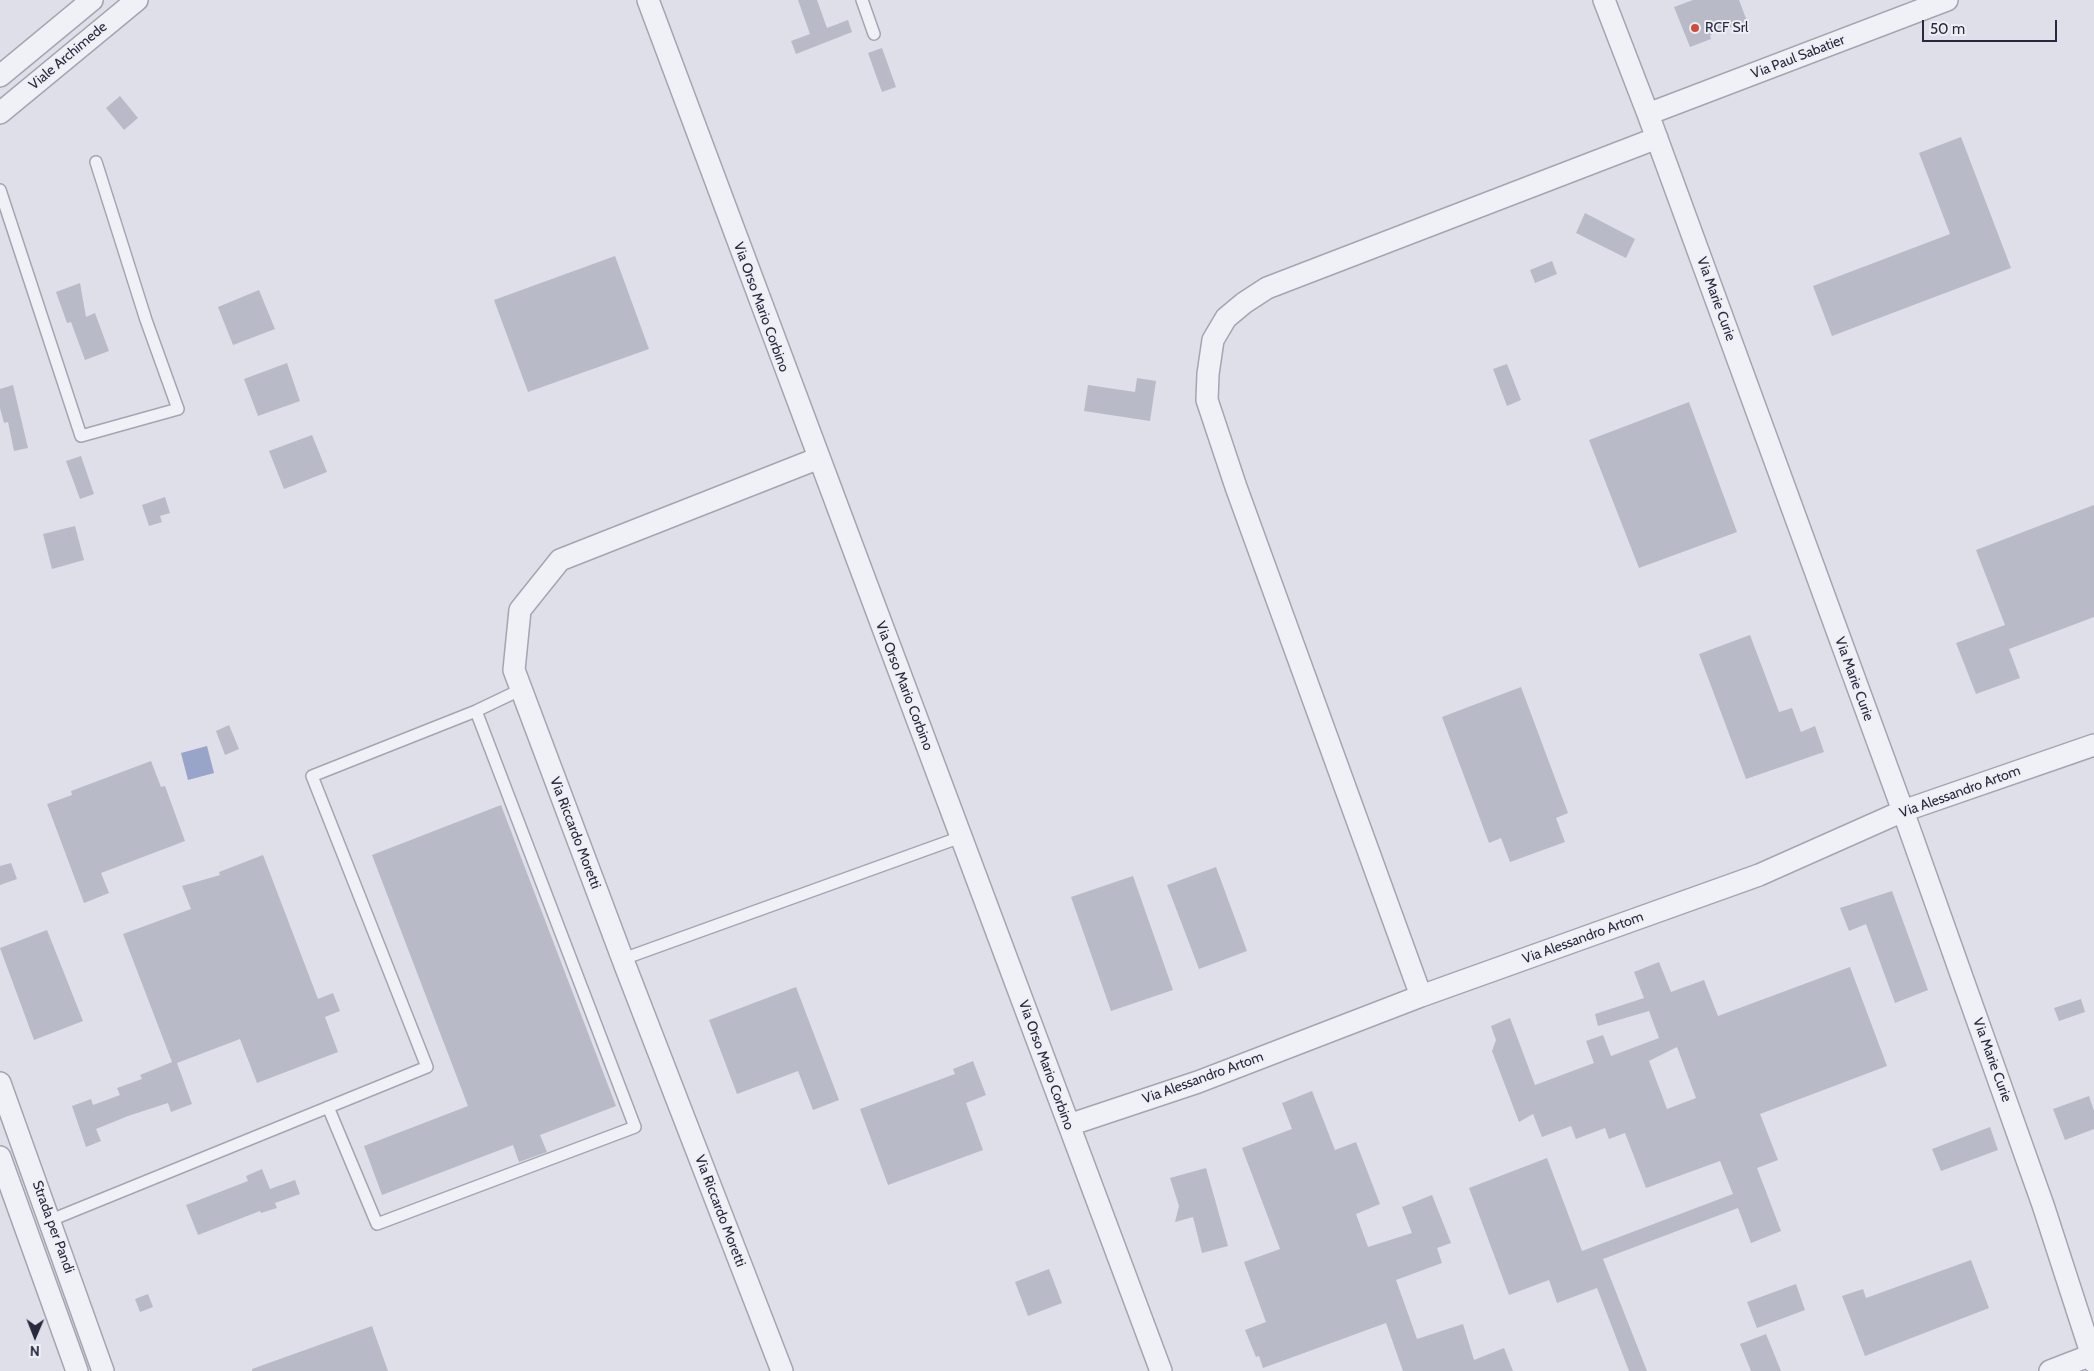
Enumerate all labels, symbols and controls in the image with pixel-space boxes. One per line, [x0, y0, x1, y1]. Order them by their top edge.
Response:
scale bar [1924, 10, 2059, 42]
street label: Viale Archimede [26, 19, 110, 93]
place label: RCF Srl [1705, 20, 1748, 36]
text: 50 m [1930, 20, 1965, 38]
marker: RCF Srl [1689, 22, 1701, 34]
street label: Via Paul Sabatier [1749, 31, 1847, 83]
street label: Via Orso Mario Corbino [730, 240, 792, 374]
street label: Via Marie Curie [1693, 255, 1739, 343]
street label: Via Orso Mario Corbino [872, 619, 936, 753]
street label: Via Marie Curie [1831, 635, 1877, 723]
street label: Via Alessandro Artom [1897, 762, 2023, 822]
street label: Via Riccardo Moretti [546, 775, 604, 891]
street label: Via Alessandro Artom [1520, 908, 1646, 968]
street label: Via Orso Mario Corbino [1015, 998, 1077, 1132]
street label: Via Marie Curie [1969, 1016, 2015, 1104]
street label: Via Alessandro Artom [1140, 1048, 1266, 1108]
street label: Via Riccardo Moretti [691, 1153, 749, 1269]
street label: Strada per Pandi [29, 1179, 77, 1275]
north arrow [10, 1311, 60, 1361]
text: N [30, 1342, 40, 1360]

